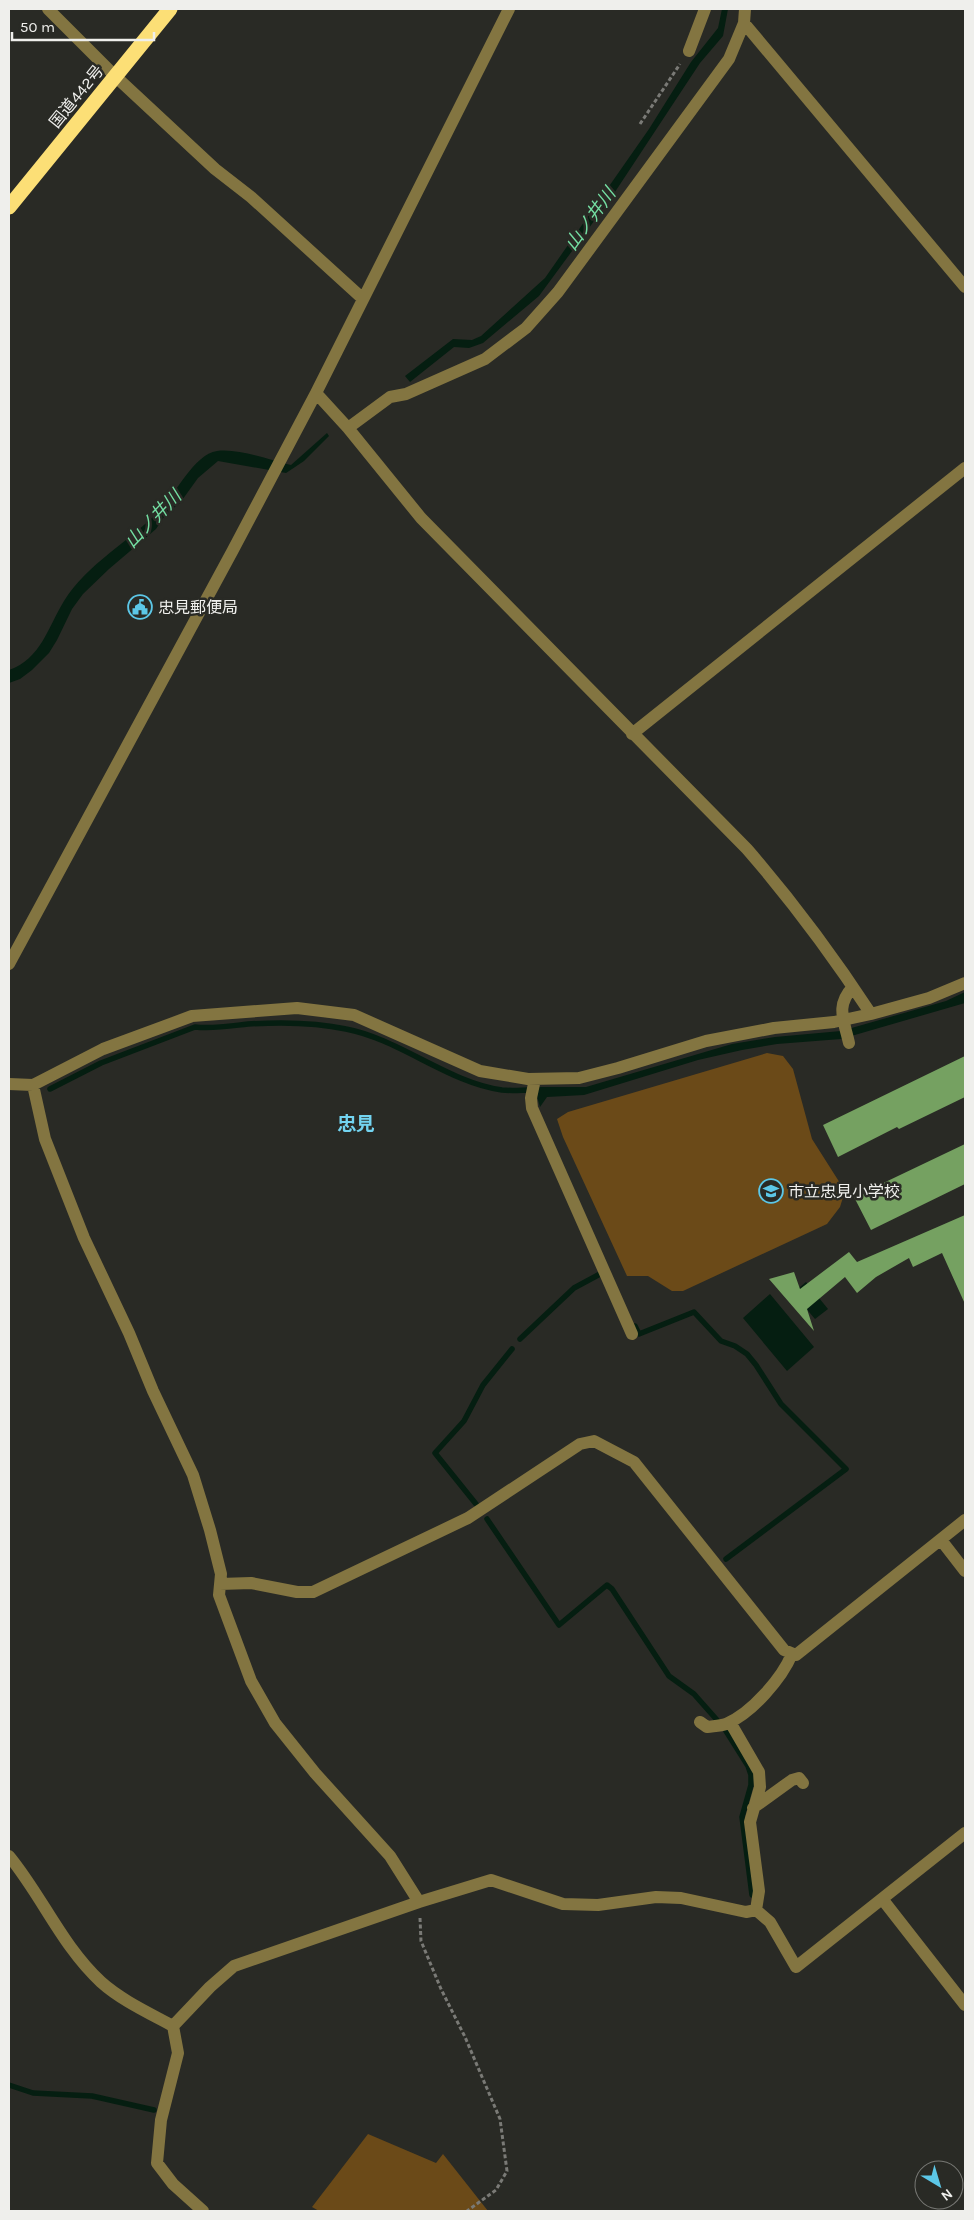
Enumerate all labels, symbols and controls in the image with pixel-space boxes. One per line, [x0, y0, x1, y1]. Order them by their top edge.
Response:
scale bar [12, 10, 155, 42]
text: 50 m [20, 18, 55, 36]
street label: 国道442号 [45, 61, 107, 131]
water label: 山ノ井川 [560, 182, 621, 255]
water label: 山ノ井川 [120, 484, 187, 553]
public building icon: 忠見郵便局 [127, 594, 153, 620]
place label: 忠見郵便局 [158, 598, 238, 617]
district label: 忠見 [337, 1113, 375, 1135]
school or university icon: 市立忠見小学校 [758, 1178, 784, 1204]
place label: 市立忠見小学校 [788, 1182, 900, 1201]
north arrow [914, 2160, 964, 2210]
text: N [938, 2185, 956, 2205]

